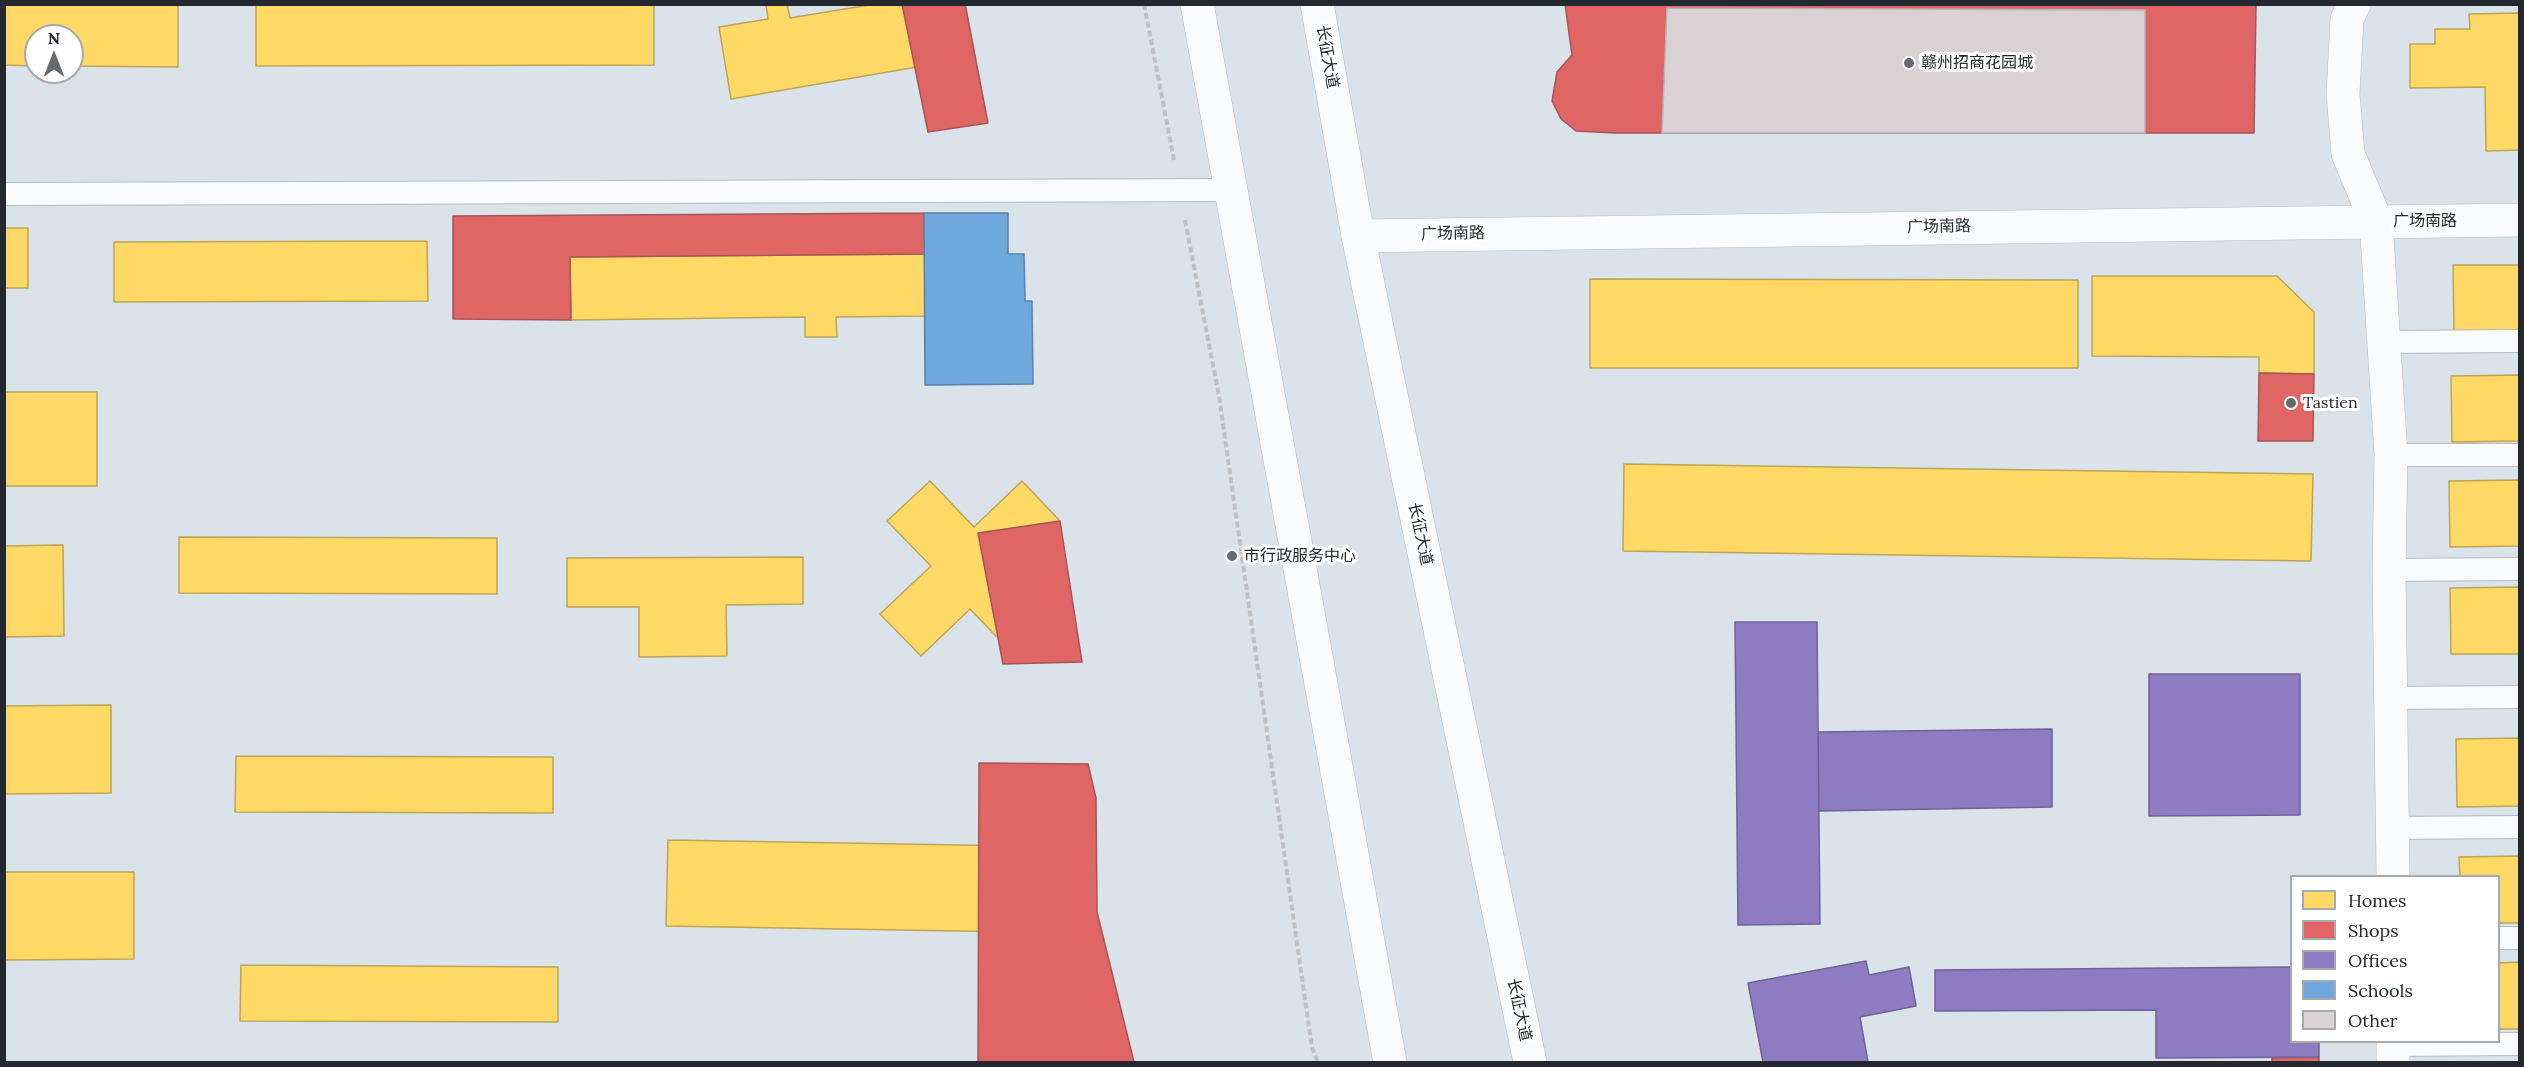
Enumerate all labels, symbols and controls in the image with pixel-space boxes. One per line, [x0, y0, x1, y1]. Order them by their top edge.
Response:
north arrow [24, 24, 84, 84]
street label: 长征大道 [1312, 24, 1342, 90]
text: N [48, 28, 60, 48]
place label: 赣州招商花园城 [1921, 53, 2033, 73]
marker: 赣州招商花园城 [1902, 56, 1916, 70]
street label: 广场南路 [2393, 211, 2457, 231]
street label: 广场南路 [1907, 217, 1971, 237]
street label: 广场南路 [1421, 224, 1485, 244]
place label: Tastien [2303, 393, 2358, 413]
marker: Tastien [2284, 396, 2298, 410]
street label: 长征大道 [1404, 501, 1436, 567]
place label: 市行政服务中心 [1244, 546, 1356, 566]
marker: 市行政服务中心 [1225, 549, 1239, 563]
legend [2290, 875, 2500, 1043]
text: Homes [2348, 889, 2406, 912]
text: Shops [2348, 919, 2399, 942]
text: Offices [2348, 949, 2407, 972]
street label: 长征大道 [1503, 977, 1535, 1043]
text: Schools [2348, 979, 2413, 1002]
text: Other [2348, 1009, 2398, 1032]

